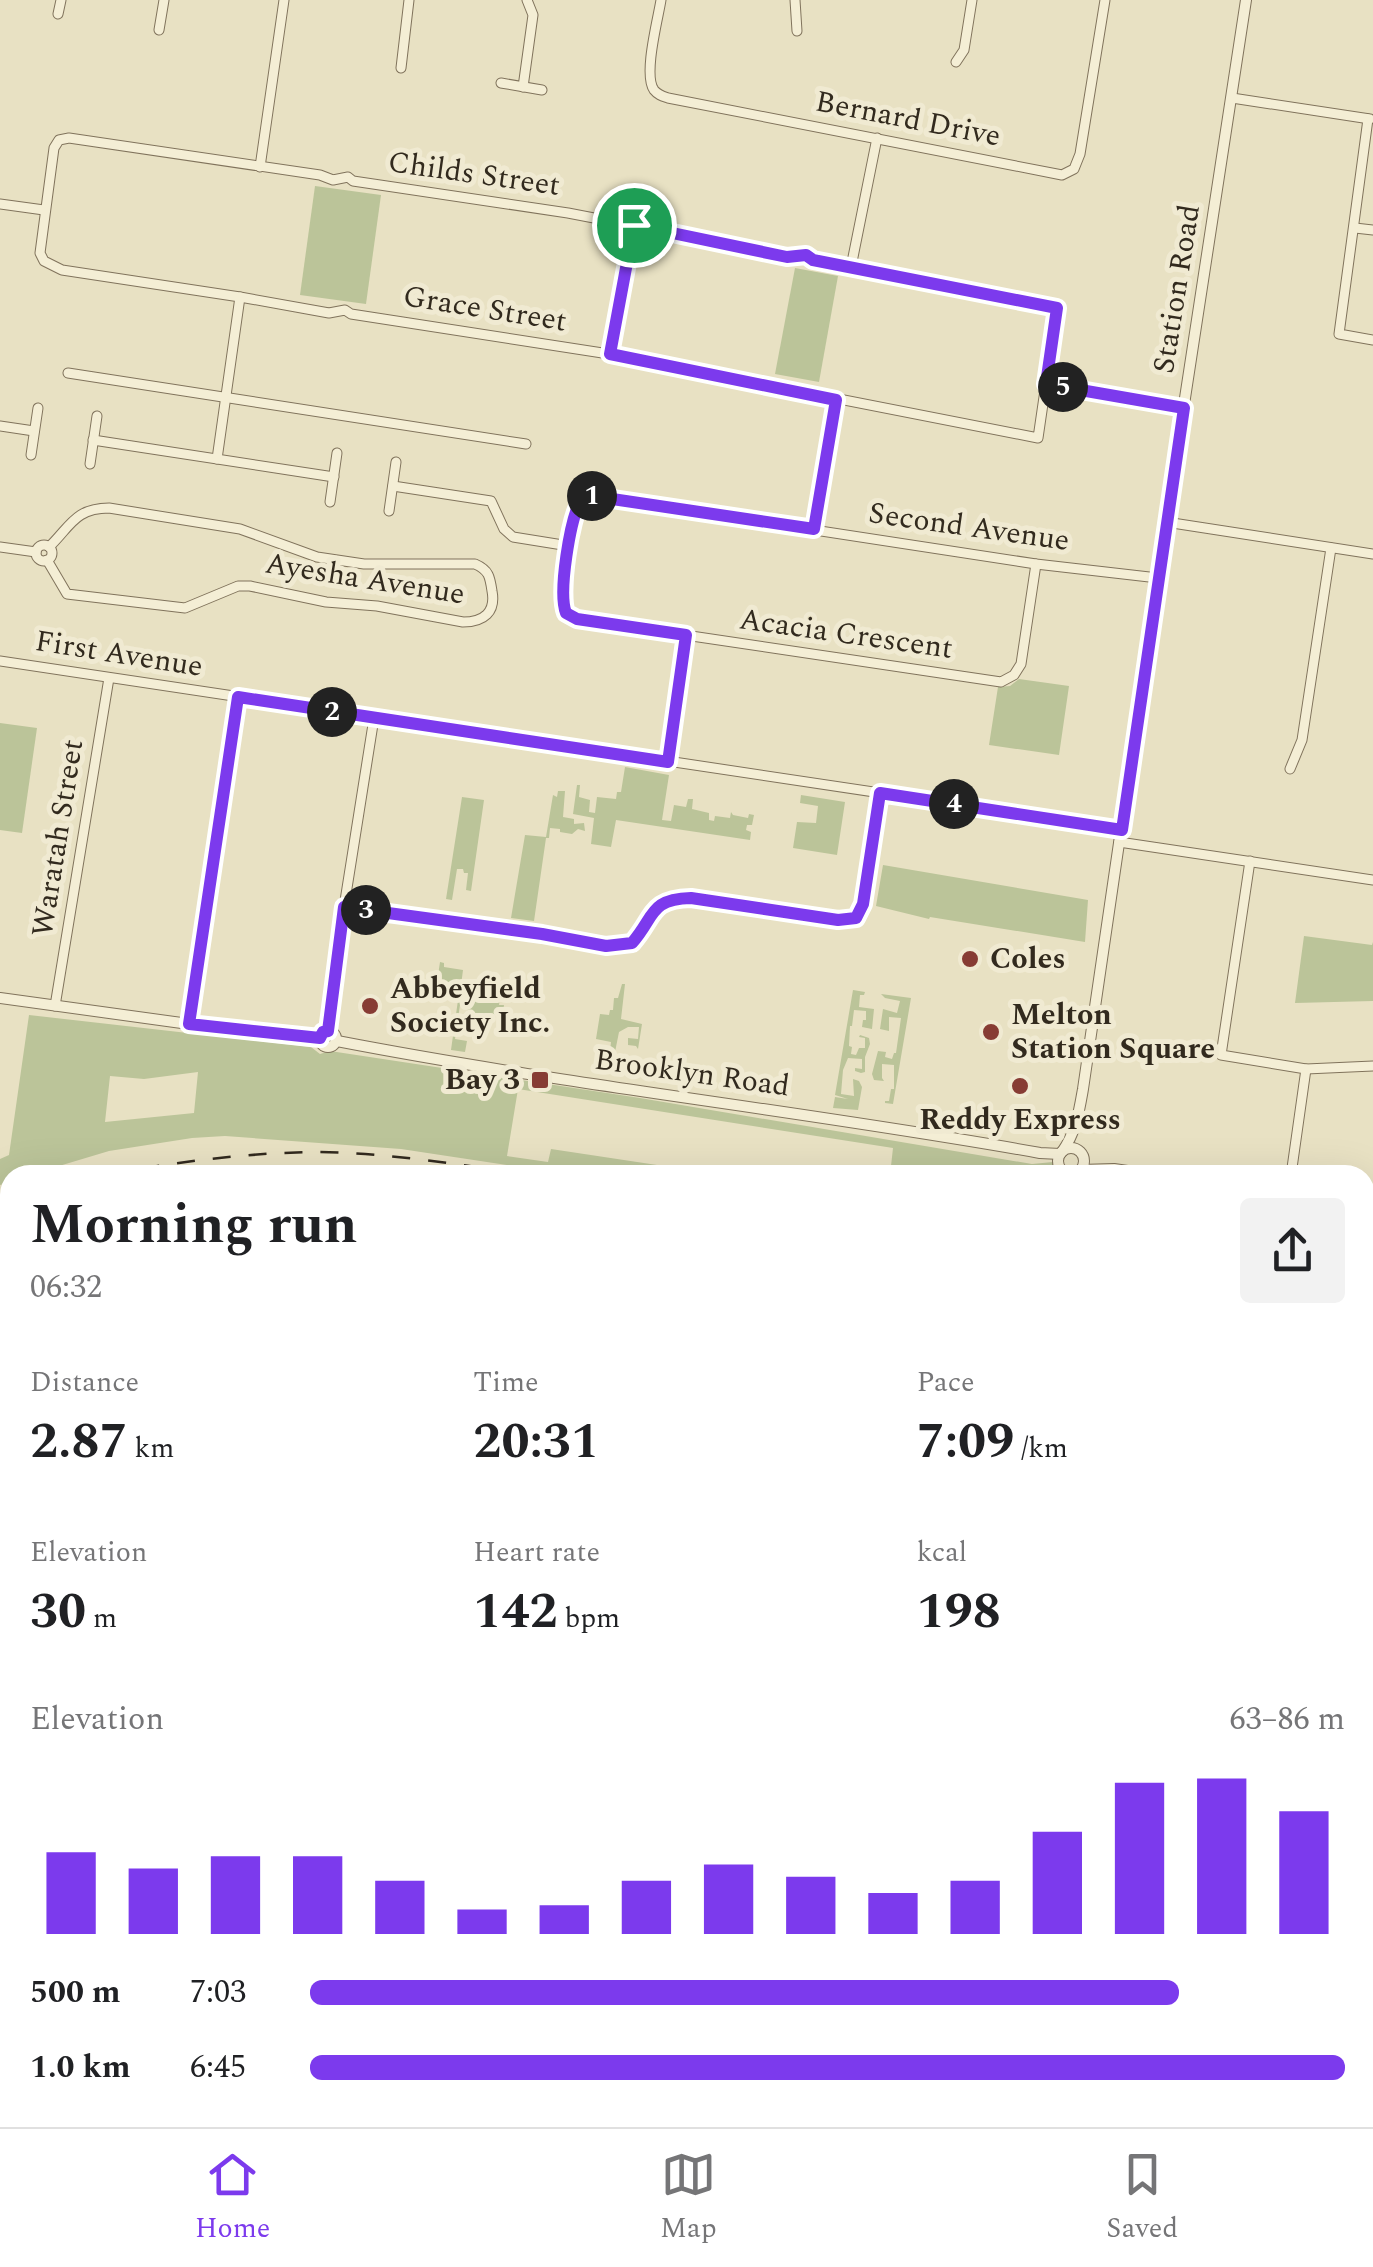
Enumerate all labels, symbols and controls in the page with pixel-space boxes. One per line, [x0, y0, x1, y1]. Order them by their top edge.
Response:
street label: Bernard Drive [811, 78, 1005, 160]
street label: Childs Street [385, 139, 563, 209]
pin [592, 183, 677, 268]
icon: arrive [607, 198, 662, 253]
street label: Station Road [1141, 201, 1213, 377]
street label: Grace Street [400, 273, 570, 345]
pin: 5 [1038, 362, 1088, 412]
text: 5 [1055, 365, 1071, 408]
pin: 1 [567, 471, 617, 521]
text: 1 [584, 474, 600, 517]
street label: Second Avenue [866, 490, 1072, 564]
street label: Ayesha Avenue [262, 541, 468, 617]
street label: Acacia Crescent [736, 596, 956, 672]
street label: First Avenue [32, 618, 206, 690]
pin: 2 [307, 687, 357, 737]
text: 2 [324, 690, 340, 733]
street label: Waratah Street [20, 736, 96, 940]
pin: 4 [929, 779, 979, 829]
text: 4 [946, 782, 962, 825]
pin: 3 [341, 885, 391, 935]
text: 3 [358, 888, 374, 931]
place label: Coles [990, 936, 1066, 982]
marker: Coles [959, 948, 981, 970]
place label: Abbeyfield Society Inc. [390, 966, 550, 1046]
place label: Melton Station Square [1011, 992, 1215, 1072]
marker: Abbeyfield Society Inc. [359, 995, 381, 1017]
marker: Melton Station Square [980, 1021, 1002, 1043]
street label: Brooklyn Road [592, 1037, 792, 1109]
place label: Bay 3 [444, 1057, 520, 1103]
marker: Bay 3 [529, 1069, 551, 1091]
marker: Reddy Express [1009, 1075, 1031, 1097]
place label: Reddy Express [919, 1097, 1121, 1143]
text: Morning run [30, 1184, 358, 1267]
button: share [1240, 1198, 1345, 1303]
text: 06:32 [30, 1263, 102, 1312]
text: Distance [30, 1361, 139, 1404]
text: Time [473, 1361, 539, 1404]
text: Pace [917, 1361, 975, 1404]
text: 2.87 [30, 1404, 128, 1480]
text: 20:31 [473, 1404, 599, 1480]
text: 7:09 [917, 1404, 1014, 1480]
text: km [128, 1427, 174, 1470]
text: /km [1014, 1427, 1068, 1470]
text: Elevation [30, 1531, 147, 1574]
text: Heart rate [473, 1531, 600, 1574]
text: kcal [917, 1531, 967, 1574]
text: 30 [30, 1574, 86, 1650]
text: 142 [473, 1574, 557, 1650]
text: 198 [917, 1574, 1001, 1650]
text: m [86, 1597, 117, 1640]
text: bpm [557, 1597, 620, 1640]
text: Elevation [30, 1695, 164, 1744]
text: 63–86 m [1229, 1695, 1345, 1744]
text: 500 m [30, 1968, 121, 2017]
text: 7:03 [190, 1968, 246, 2017]
text: 1.0 km [30, 2043, 131, 2092]
text: 6:45 [190, 2043, 246, 2092]
tab: Home [195, 2147, 270, 2250]
tab: Map [660, 2147, 717, 2250]
tab: Saved [1106, 2147, 1178, 2250]

